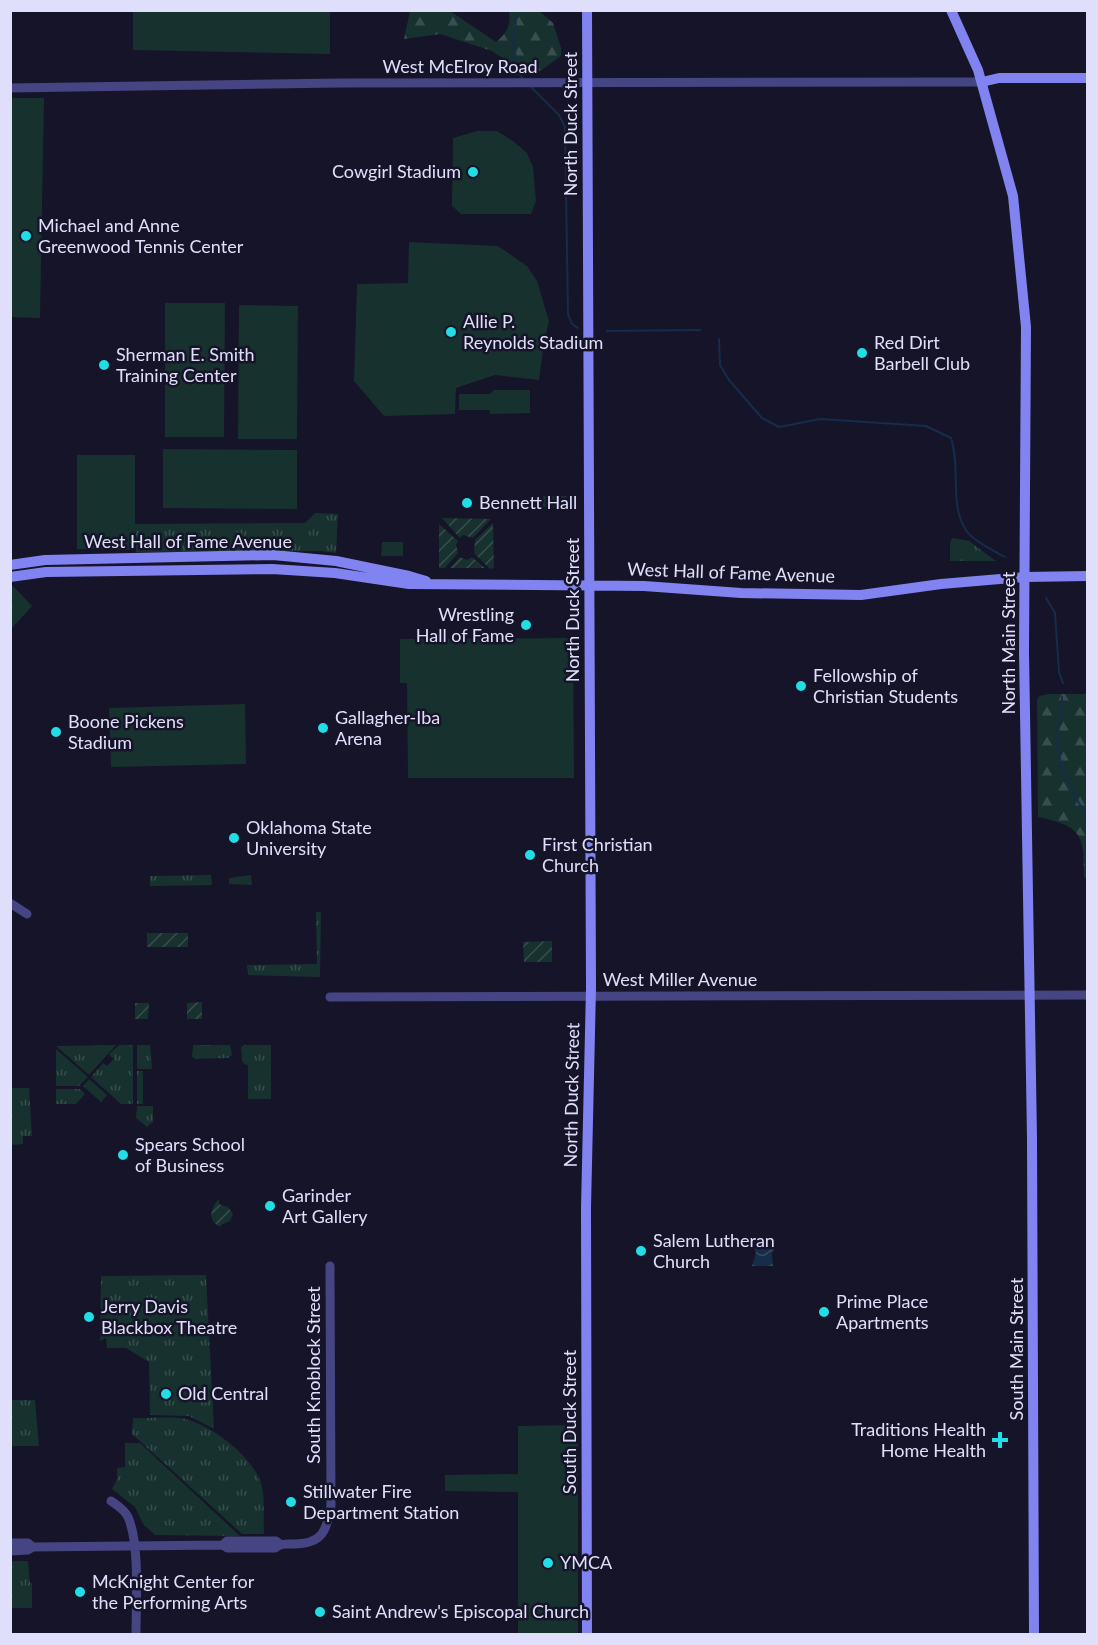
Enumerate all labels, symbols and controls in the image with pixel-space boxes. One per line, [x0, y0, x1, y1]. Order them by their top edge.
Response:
street label: North Duck Street [559, 51, 581, 196]
street label: West McElroy Road [383, 55, 537, 77]
place label: Cowgirl Stadium [332, 160, 461, 182]
marker: Cowgirl Stadium [466, 165, 480, 179]
place label: Michael and Anne Greenwood Tennis Center [38, 214, 244, 257]
marker: Michael and Anne Greenwood Tennis Center [19, 229, 33, 243]
place label: Allie P. Reynolds Stadium [463, 310, 603, 353]
marker: Allie P. Reynolds Stadium [444, 325, 458, 339]
place label: Red Dirt Barbell Club [874, 331, 970, 374]
place label: Sherman E. Smith Training Center [116, 343, 255, 386]
marker: Red Dirt Barbell Club [855, 346, 869, 360]
marker: Sherman E. Smith Training Center [97, 358, 111, 372]
place label: Bennett Hall [479, 491, 577, 513]
marker: Bennett Hall [460, 496, 474, 510]
street label: West Hall of Fame Avenue [84, 530, 292, 552]
street label: North Duck Street [561, 537, 583, 682]
street label: West Hall of Fame Avenue [627, 557, 835, 587]
street label: North Main Street [997, 571, 1019, 715]
place label: Wrestling Hall of Fame [416, 603, 514, 646]
marker: Wrestling Hall of Fame [519, 618, 533, 632]
place label: Fellowship of Christian Students [813, 664, 958, 707]
marker: Fellowship of Christian Students [794, 679, 808, 693]
place label: Gallagher-Iba Arena [335, 706, 440, 749]
place label: Boone Pickens Stadium [68, 710, 184, 753]
marker: Gallagher-Iba Arena [316, 721, 330, 735]
marker: Boone Pickens Stadium [49, 725, 63, 739]
place label: Oklahoma State University [246, 816, 372, 859]
marker: Oklahoma State University [227, 831, 241, 845]
place label: First Christian Church [542, 833, 653, 876]
marker: First Christian Church [523, 848, 537, 862]
street label: West Miller Avenue [603, 968, 757, 990]
street label: North Duck Street [559, 1022, 583, 1167]
place label: Spears School of Business [135, 1133, 245, 1176]
marker: Spears School of Business [116, 1148, 130, 1162]
place label: Garinder Art Gallery [282, 1184, 368, 1227]
marker: Garinder Art Gallery [263, 1199, 277, 1213]
place label: Salem Lutheran Church [653, 1229, 775, 1272]
marker: Salem Lutheran Church [634, 1244, 648, 1258]
street label: South Main Street [1005, 1277, 1027, 1420]
street label: South Knoblock Street [302, 1286, 324, 1464]
place label: Prime Place Apartments [836, 1290, 929, 1333]
place label: Jerry Davis Blackbox Theatre [101, 1295, 237, 1338]
marker: Prime Place Apartments [817, 1305, 831, 1319]
marker: Jerry Davis Blackbox Theatre [82, 1310, 96, 1324]
street label: South Duck Street [558, 1349, 580, 1494]
place label: Old Central [178, 1382, 269, 1404]
marker: Old Central [159, 1387, 173, 1401]
place label: Traditions Health Home Health [851, 1418, 986, 1461]
marker: Traditions Health Home Health [991, 1431, 1009, 1449]
place label: Stillwater Fire Department Station [303, 1480, 459, 1523]
marker: Stillwater Fire Department Station [284, 1495, 298, 1509]
place label: YMCA [560, 1551, 613, 1573]
marker: YMCA [541, 1556, 555, 1570]
place label: McKnight Center for the Performing Arts [92, 1570, 255, 1613]
marker: McKnight Center for the Performing Arts [73, 1585, 87, 1599]
place label: Saint Andrew's Episcopal Church [332, 1600, 589, 1622]
marker: Saint Andrew's Episcopal Church [313, 1605, 327, 1619]

